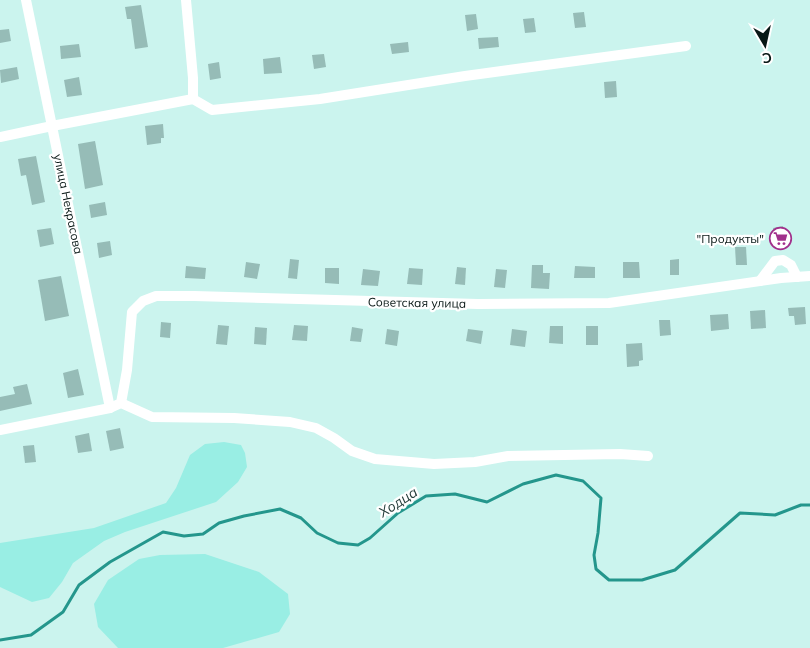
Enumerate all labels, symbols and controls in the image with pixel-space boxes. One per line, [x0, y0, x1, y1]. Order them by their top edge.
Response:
north arrow [740, 20, 790, 70]
text: С [761, 48, 773, 67]
street label: улица Некрасова [51, 152, 86, 255]
supermarket icon: "Продукты" [768, 227, 792, 251]
place label: "Продукты" [696, 231, 764, 246]
street label: Советская улица [368, 294, 466, 311]
water label: Ходца [374, 483, 421, 522]

